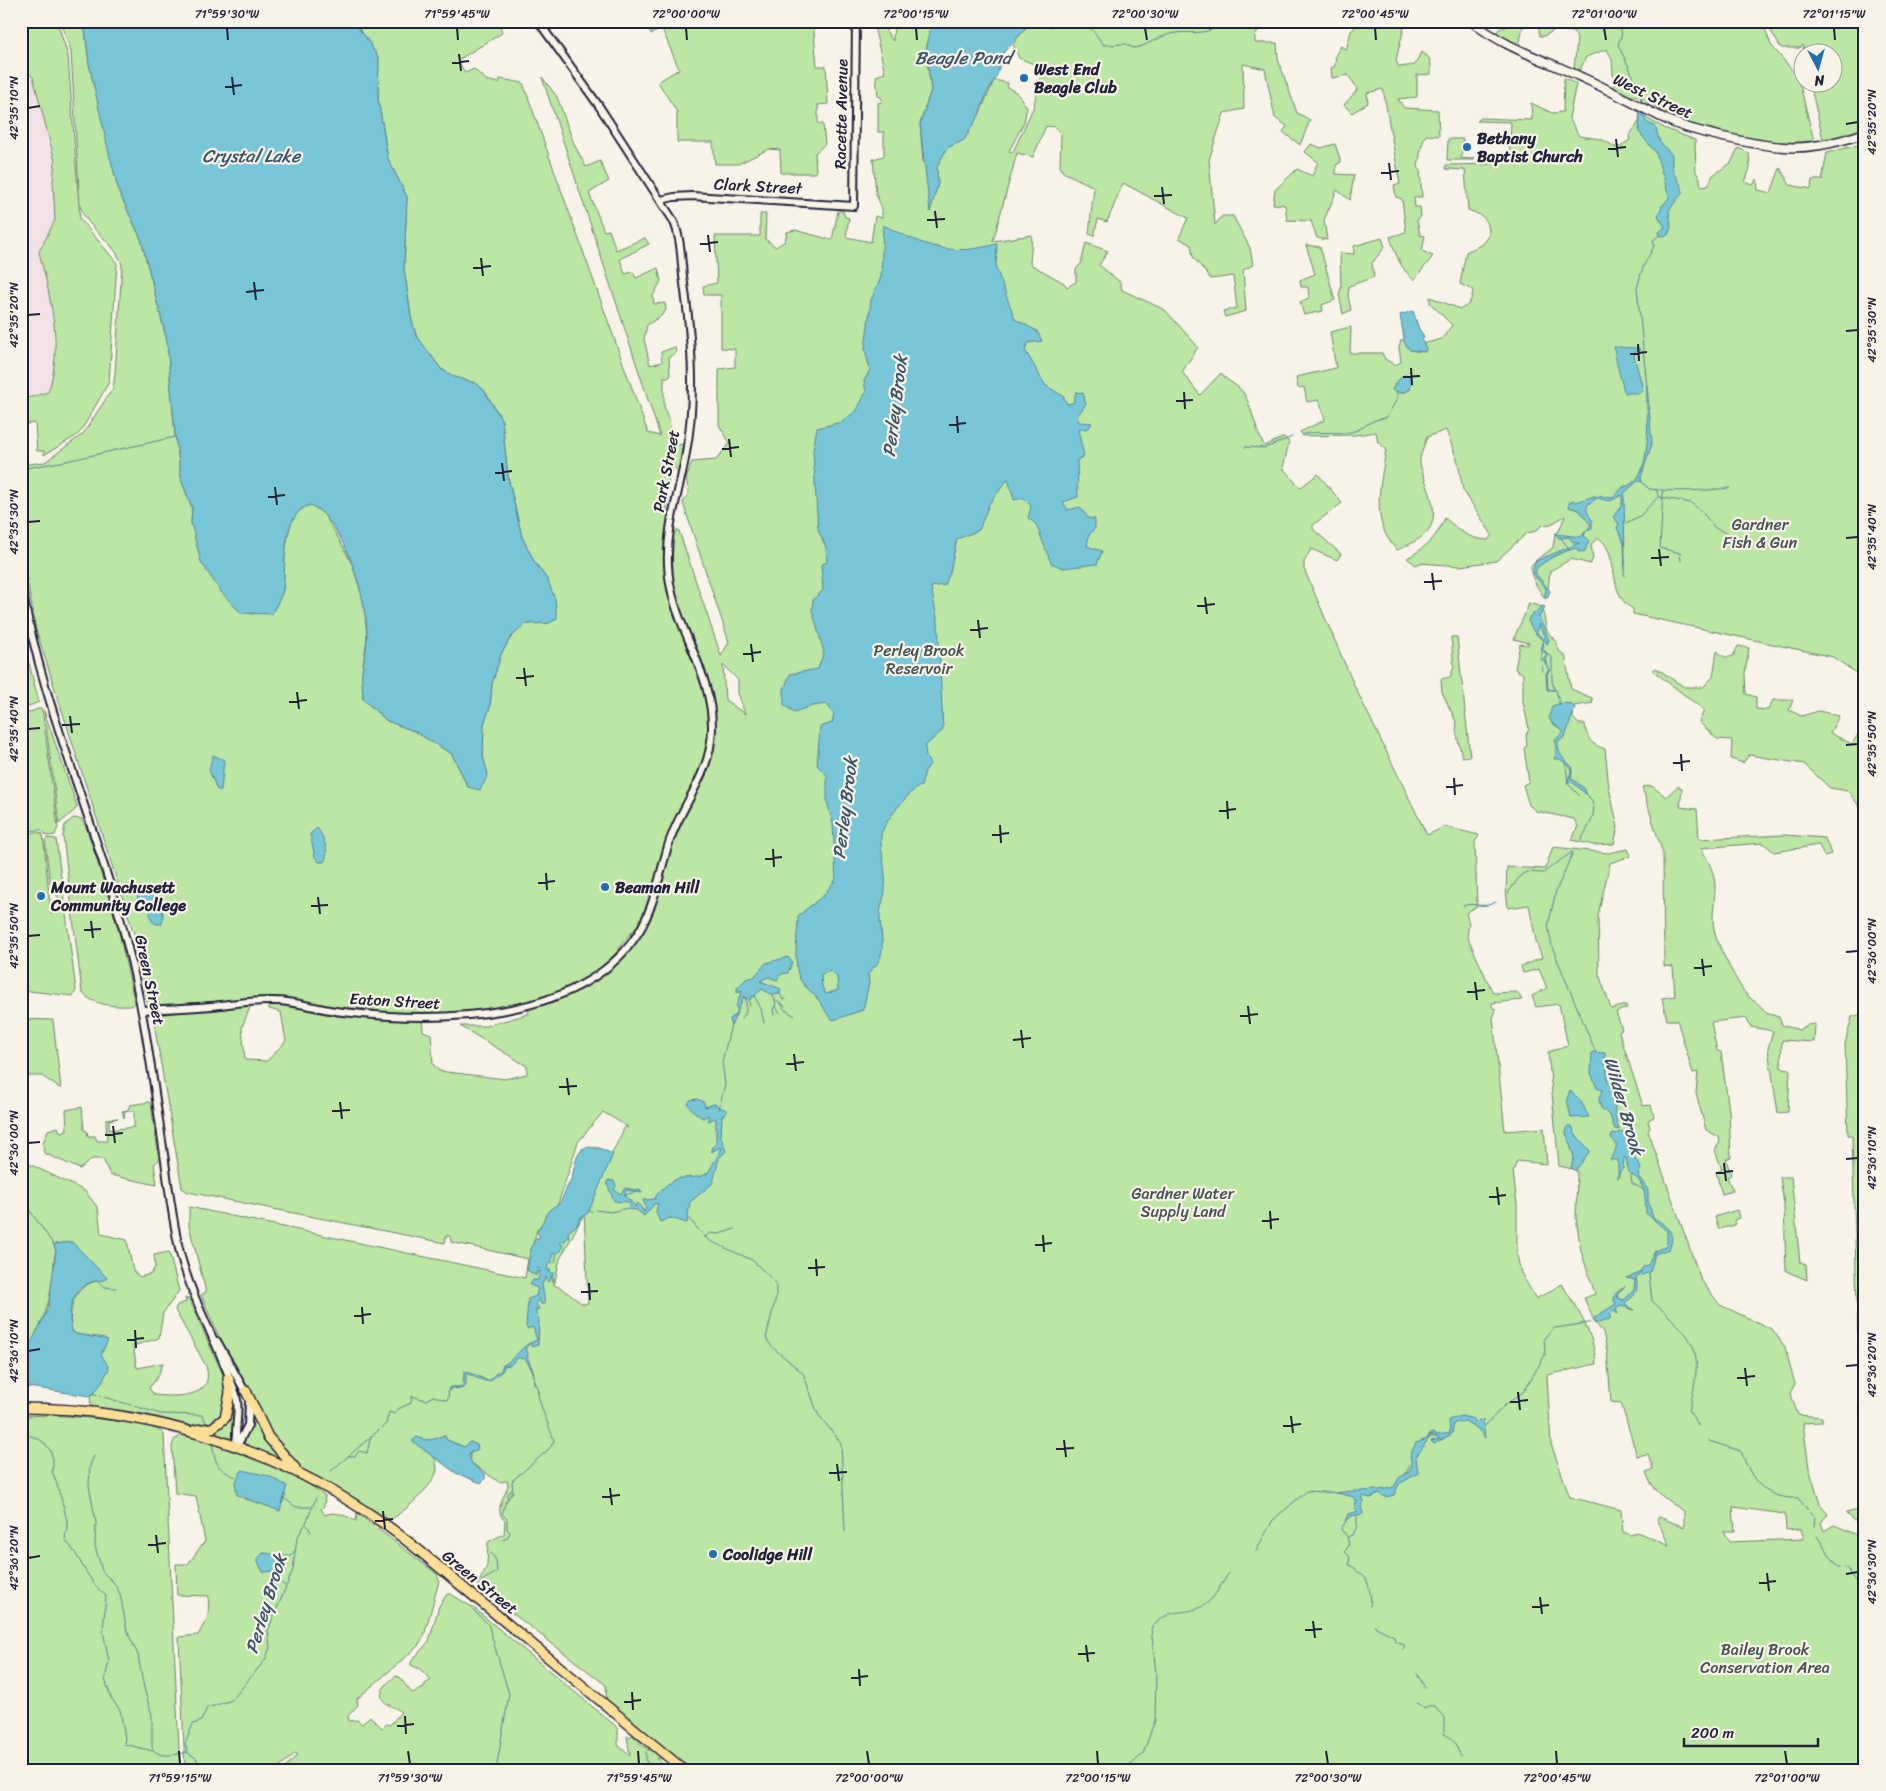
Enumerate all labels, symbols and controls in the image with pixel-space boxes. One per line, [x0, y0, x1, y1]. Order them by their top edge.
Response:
text: 71°59'30"W [195, 3, 260, 25]
text: 71°59'45"W [424, 3, 490, 25]
text: 72°00'00"W [652, 3, 721, 25]
text: 72°00'15"W [883, 3, 949, 25]
text: 72°00'30"W [1112, 3, 1179, 25]
text: 72°00'45"W [1341, 3, 1410, 25]
text: 72°01'00"W [1571, 3, 1637, 25]
text: 72°01'15"W [1803, 3, 1866, 25]
water label: Beagle Pond [915, 42, 1016, 74]
north arrow [1794, 42, 1844, 92]
place label: West End Beagle Club [1034, 55, 1117, 102]
street label: Racette Avenue [826, 58, 856, 169]
street label: West Street [1608, 65, 1698, 127]
text: N [1813, 67, 1826, 93]
marker: West End Beagle Club [1018, 72, 1030, 84]
text: 42°35'10"N [3, 75, 25, 140]
text: 42°35'20"N [1861, 88, 1883, 155]
place label: Bethany Baptist Church [1477, 124, 1583, 171]
water label: Crystal Lake [202, 140, 302, 172]
marker: Bethany Baptist Church [1461, 141, 1473, 153]
street label: Clark Street [713, 169, 803, 203]
text: 42°35'20"N [3, 281, 25, 348]
text: 42°35'30"N [1861, 297, 1883, 363]
water label: Perley Brook [873, 351, 917, 459]
street label: Park Street [644, 427, 688, 515]
text: 42°35'30"N [3, 489, 25, 555]
text: 42°35'40"N [1861, 503, 1883, 570]
park label: Gardner Fish & Gun [1723, 510, 1798, 557]
park label: Perley Brook Reservoir [874, 636, 965, 683]
text: 42°35'40"N [3, 695, 25, 762]
text: 42°35'50"N [1861, 710, 1883, 777]
water label: Perley Brook [823, 753, 867, 861]
place label: Mount Wachusett Community College [50, 873, 186, 920]
place label: Beaman Hill [615, 873, 701, 902]
marker: Beaman Hill [599, 881, 611, 893]
marker: Mount Wachusett Community College [35, 890, 47, 902]
text: 42°35'50"N [3, 902, 25, 969]
text: 42°36'00"N [1861, 917, 1883, 984]
street label: Green Street [126, 932, 174, 1028]
street label: Eaton Street [349, 984, 441, 1018]
water label: Wilder Brook [1595, 1053, 1654, 1161]
text: 42°36'00"N [3, 1109, 25, 1176]
text: 42°36'10"N [1861, 1126, 1883, 1190]
park label: Gardner Water Supply Land [1132, 1179, 1236, 1226]
text: 42°36'10"N [3, 1319, 25, 1383]
text: 42°36'20"N [1861, 1332, 1883, 1398]
text: 42°36'20"N [3, 1525, 25, 1591]
text: 42°36'30"N [1861, 1539, 1883, 1604]
place label: Coolidge Hill [722, 1540, 813, 1569]
street label: Green Street [435, 1542, 525, 1622]
water label: Perley Brook [236, 1548, 297, 1658]
marker: Coolidge Hill [707, 1548, 719, 1560]
park label: Bailey Brook Conservation Area [1700, 1635, 1830, 1682]
scale bar [1684, 1716, 1817, 1748]
text: 200 m [1691, 1720, 1735, 1746]
text: 71°59'15"W [148, 1767, 212, 1789]
text: 71°59'30"W [378, 1767, 443, 1789]
text: 71°59'45"W [606, 1767, 672, 1789]
text: 72°00'00"W [835, 1767, 904, 1789]
text: 72°00'15"W [1065, 1767, 1131, 1789]
text: 72°00'30"W [1295, 1767, 1362, 1789]
text: 72°00'45"W [1523, 1767, 1592, 1789]
text: 72°01'00"W [1754, 1767, 1820, 1789]

